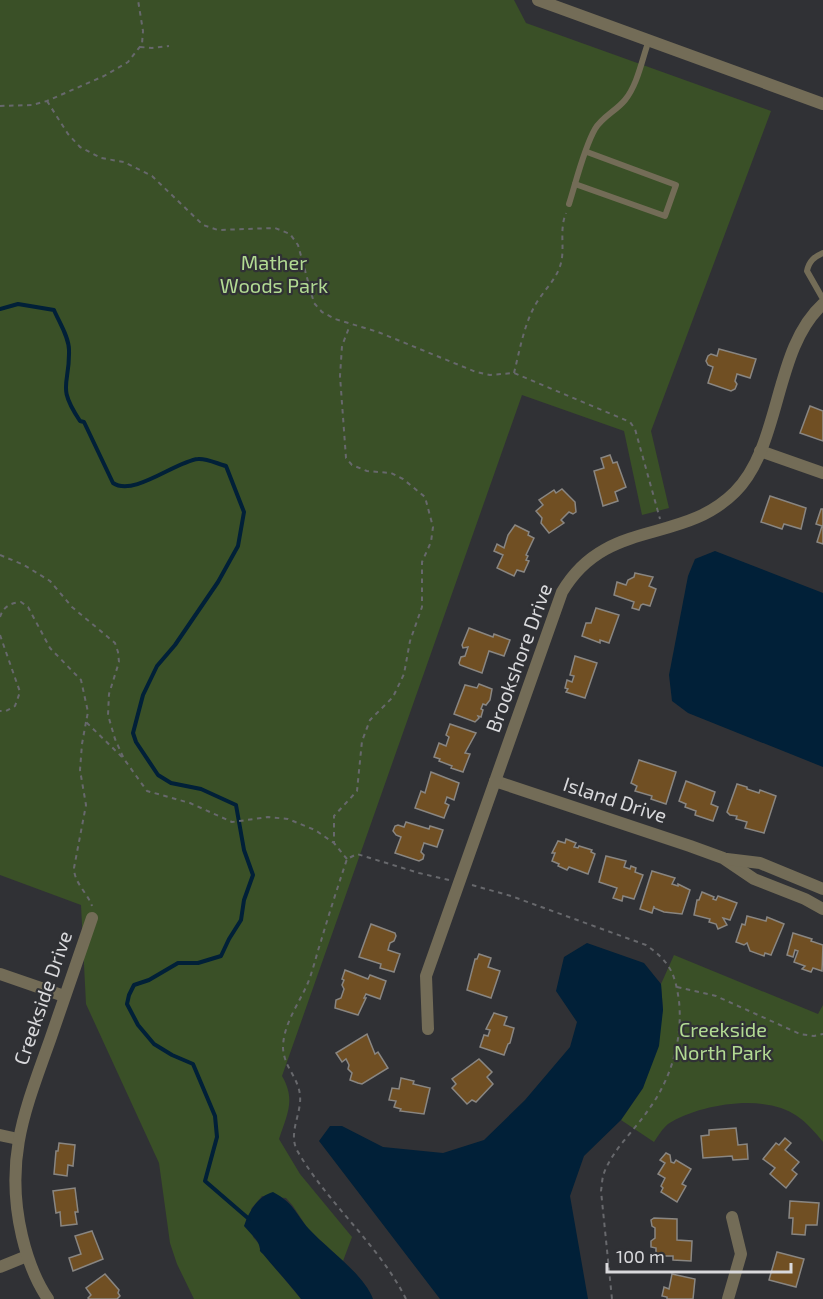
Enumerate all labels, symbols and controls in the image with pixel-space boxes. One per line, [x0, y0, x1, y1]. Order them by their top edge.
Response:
park label: Mather Woods Park [220, 250, 328, 297]
street label: Brookshore Drive [480, 580, 556, 735]
street label: Island Drive [561, 771, 670, 827]
street label: Creekside Drive [8, 928, 76, 1068]
park label: Creekside North Park [674, 1017, 772, 1064]
scale bar [607, 1236, 792, 1274]
text: 100 m [616, 1245, 665, 1267]

